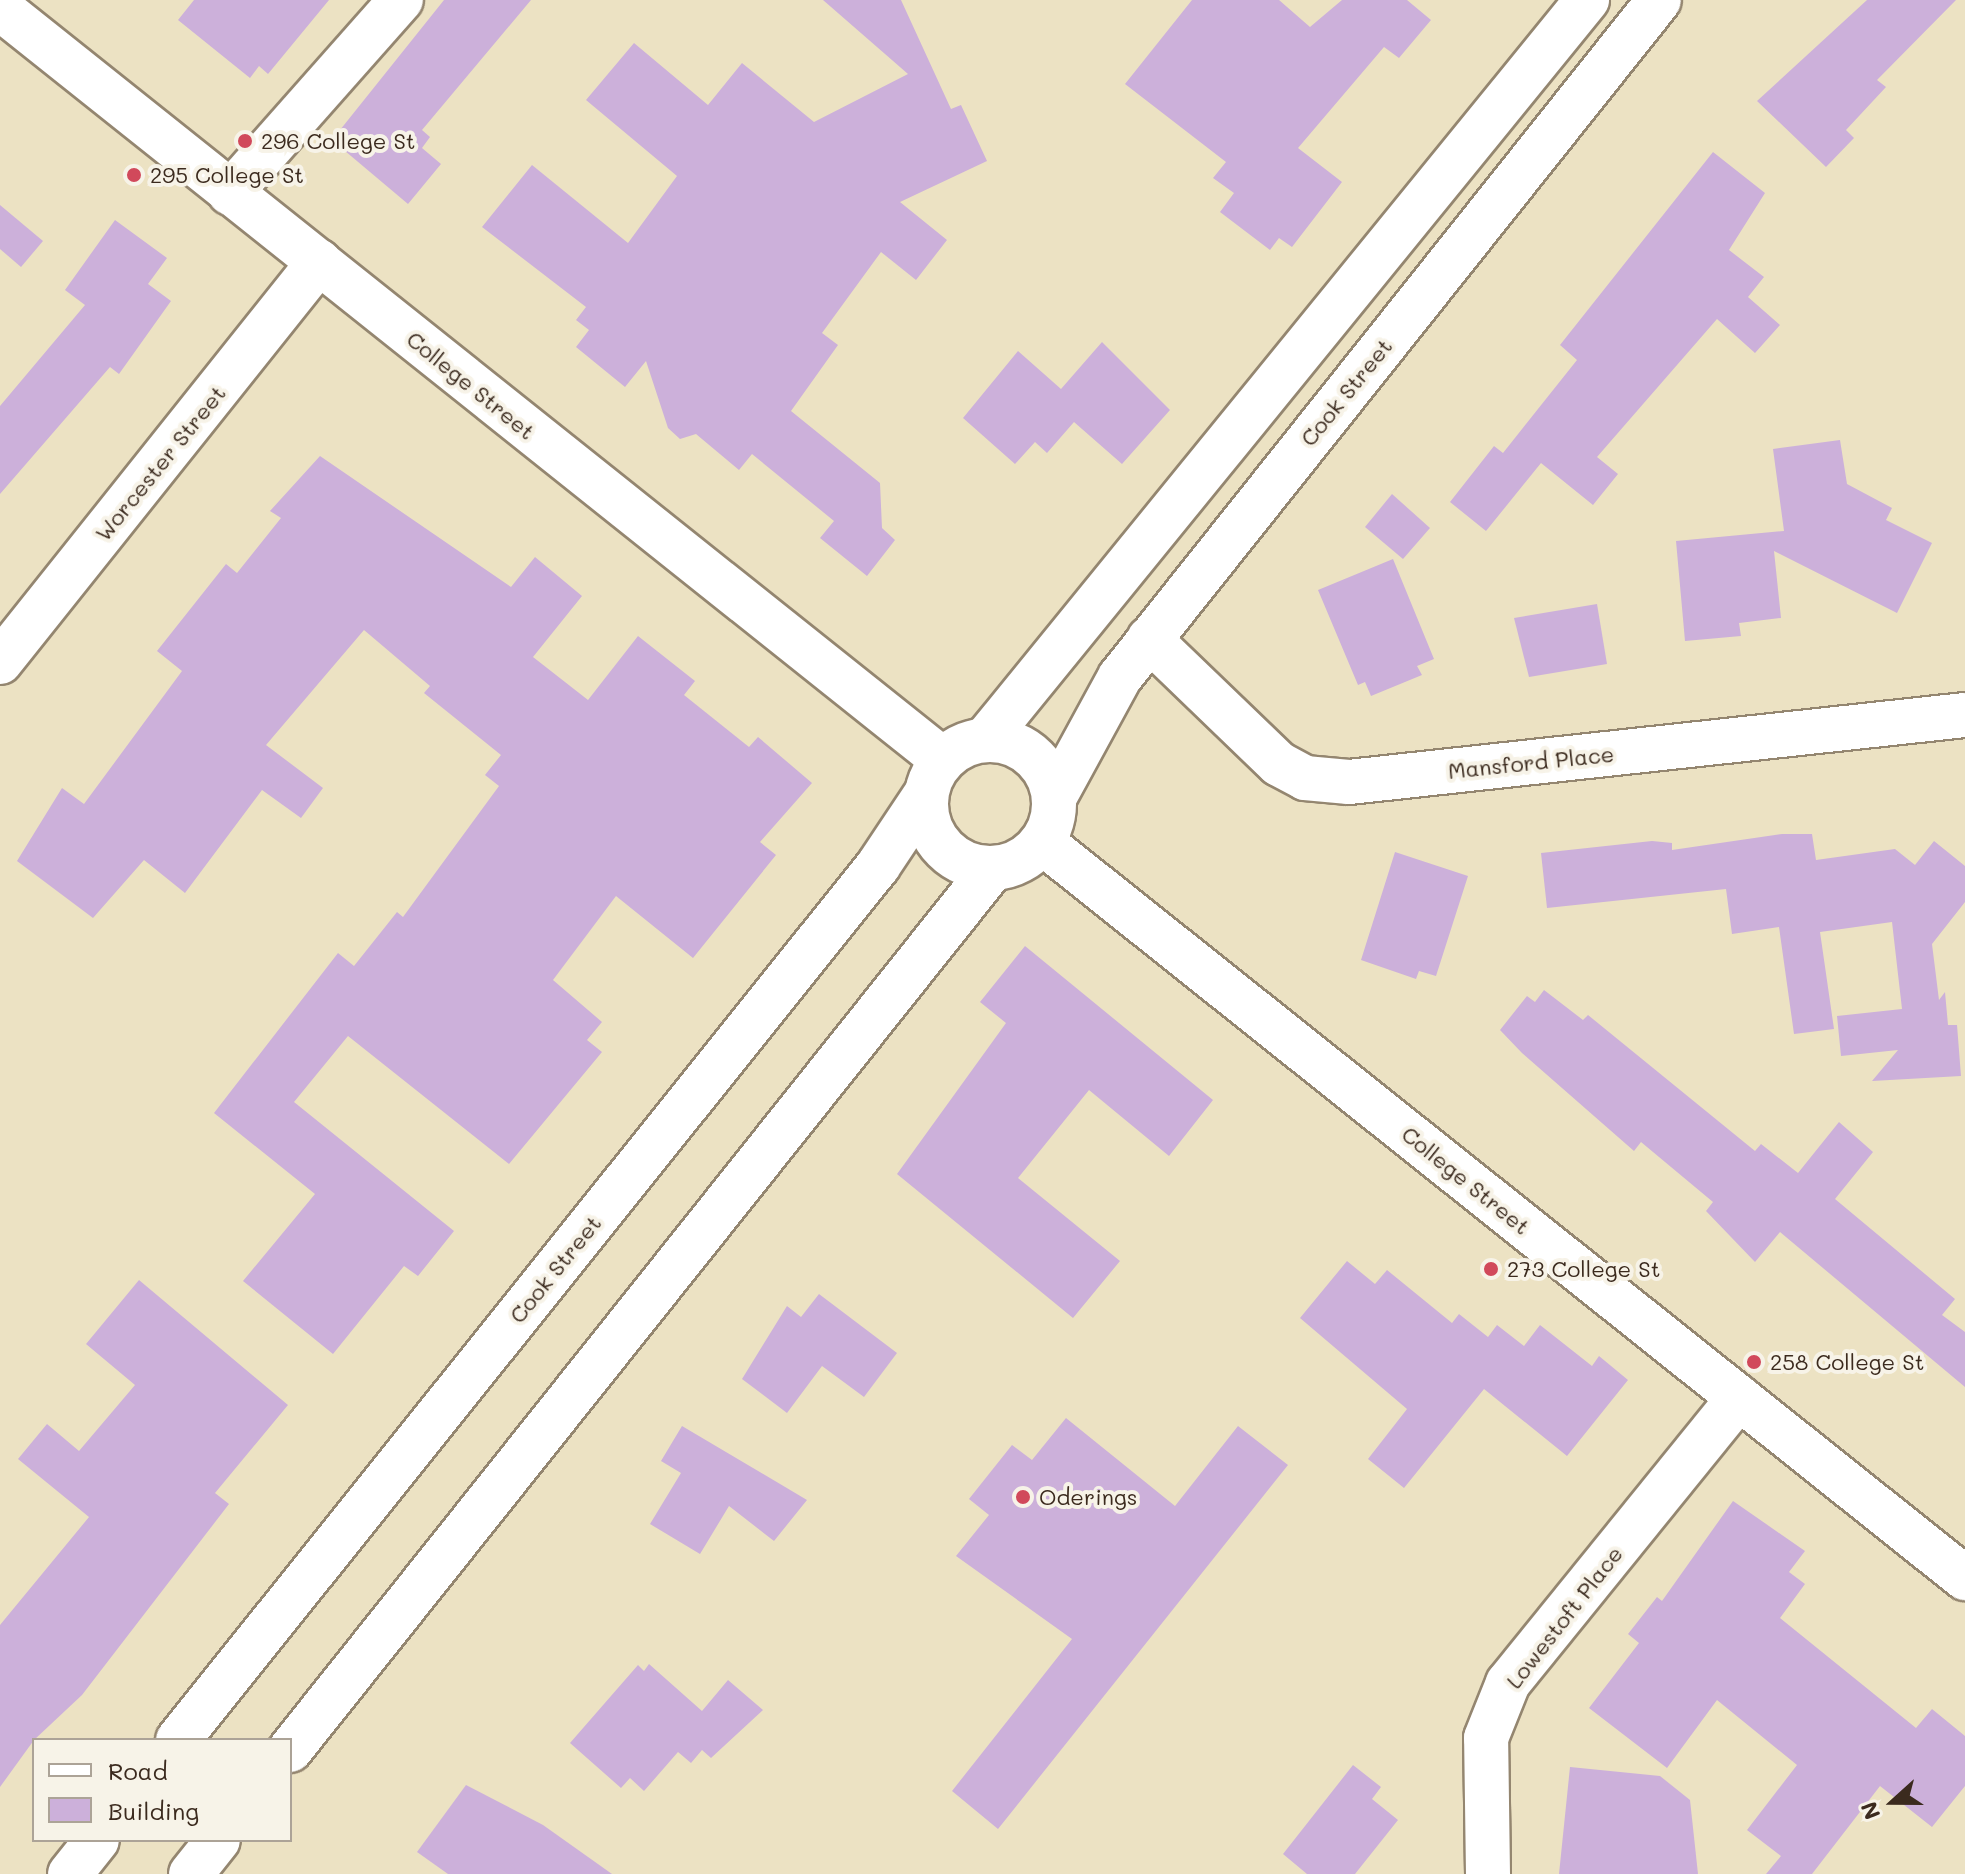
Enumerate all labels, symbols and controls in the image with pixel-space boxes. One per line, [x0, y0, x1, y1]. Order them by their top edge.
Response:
place label: 296 College St [261, 128, 415, 154]
marker: 296 College St [236, 132, 254, 150]
place label: 295 College St [150, 162, 304, 188]
marker: 295 College St [125, 166, 143, 184]
street label: College Street [402, 325, 540, 445]
street label: Cook Street [1295, 333, 1397, 451]
street label: Worcester Street [89, 380, 231, 546]
street label: Mansford Place [1447, 740, 1615, 784]
street label: College Street [1397, 1120, 1535, 1240]
street label: Cook Street [504, 1210, 606, 1328]
place label: 273 College St [1507, 1256, 1660, 1282]
marker: 273 College St [1482, 1260, 1500, 1278]
place label: 258 College St [1770, 1349, 1924, 1375]
marker: 258 College St [1745, 1353, 1763, 1371]
place label: Oderings [1039, 1484, 1137, 1510]
marker: Oderings [1014, 1488, 1032, 1506]
street label: Lowestoft Place [1500, 1541, 1628, 1693]
legend [32, 1738, 292, 1842]
text: Road [108, 1755, 168, 1786]
north arrow [1853, 1762, 1933, 1842]
text: Building [108, 1795, 199, 1826]
text: N [1854, 1798, 1887, 1824]

